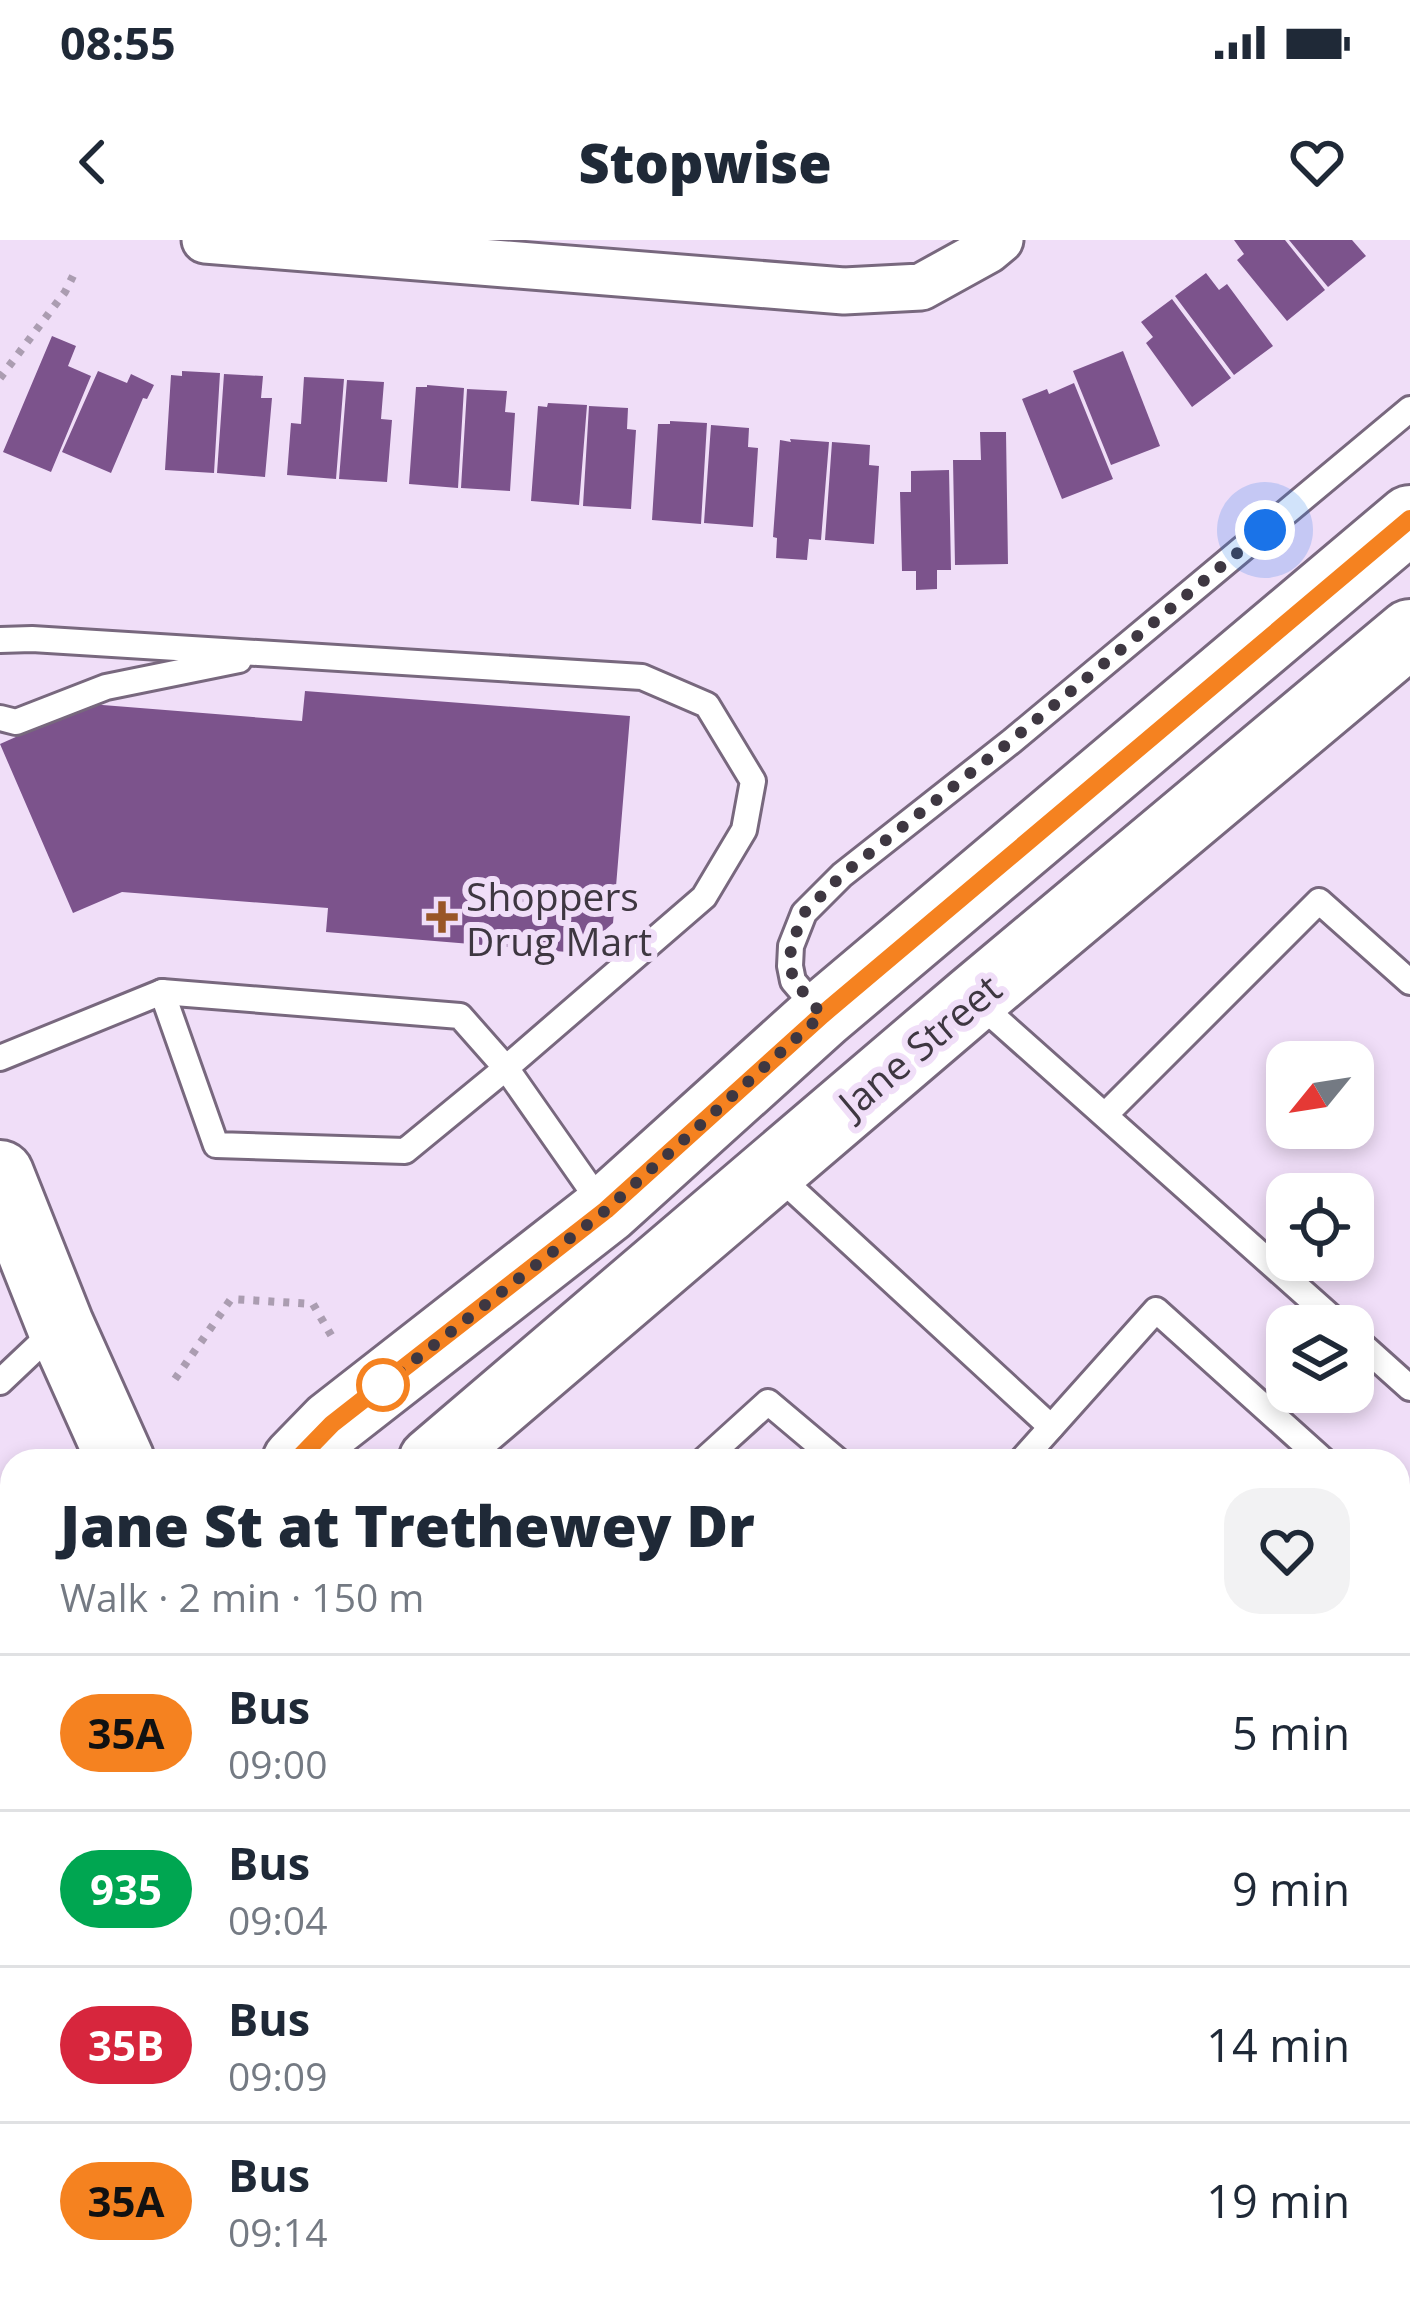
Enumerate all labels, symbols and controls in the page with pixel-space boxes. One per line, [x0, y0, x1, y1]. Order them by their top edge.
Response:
text: 08:55 [60, 12, 176, 73]
text: Stopwise [578, 125, 832, 199]
icon: back [60, 129, 126, 195]
icon: heart [1284, 129, 1350, 195]
your location [1235, 500, 1295, 560]
place label: Shoppers Drug Mart [466, 869, 652, 967]
marker: Shoppers Drug Mart [429, 904, 455, 930]
street label: Jane Street [823, 961, 1012, 1131]
north arrow [1266, 1041, 1374, 1149]
map controls [1266, 1041, 1374, 1413]
button: locate [1266, 1173, 1374, 1281]
button: layers [1266, 1305, 1374, 1413]
unlabelled marker [358, 1360, 408, 1410]
text: Jane St at Trethewey Dr [60, 1486, 755, 1564]
button: heart [1224, 1488, 1350, 1614]
text: Walk · 2 min · 150 m [60, 1570, 424, 1623]
text: Bus [228, 1676, 310, 1737]
text: 5 min [1232, 1702, 1350, 1763]
text: 35A [87, 1704, 165, 1761]
text: 09:00 [228, 1737, 327, 1790]
text: Bus [228, 1832, 310, 1893]
text: 9 min [1232, 1858, 1350, 1919]
text: 935 [90, 1860, 162, 1917]
text: 09:04 [228, 1893, 327, 1946]
text: Bus [228, 1988, 310, 2049]
text: 14 min [1206, 2014, 1350, 2075]
text: 35B [88, 2016, 164, 2073]
text: 09:09 [228, 2049, 327, 2102]
text: Bus [228, 2144, 310, 2205]
text: 19 min [1206, 2170, 1350, 2231]
text: 35A [87, 2172, 165, 2229]
text: 09:14 [228, 2205, 327, 2258]

